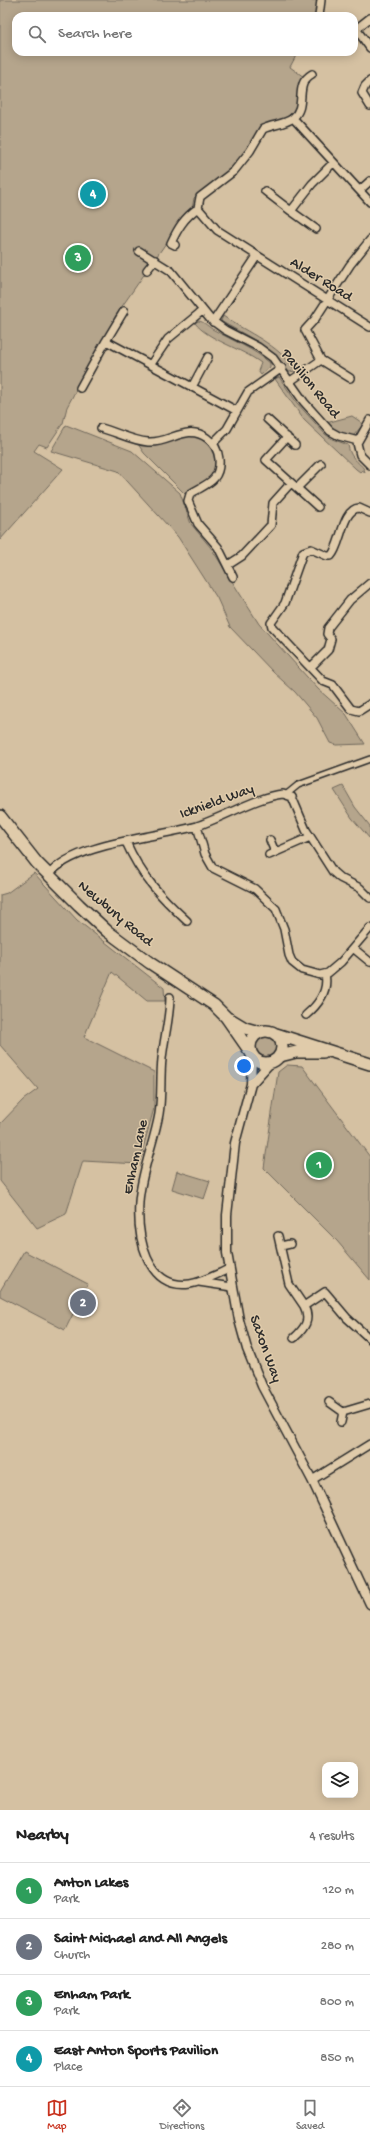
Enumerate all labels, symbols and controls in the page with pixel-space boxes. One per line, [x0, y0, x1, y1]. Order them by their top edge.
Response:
search box [12, 12, 358, 56]
icon: search [26, 23, 48, 45]
text: Search here [58, 25, 132, 43]
pin: 4 [80, 179, 106, 209]
pin: 3 [65, 243, 91, 273]
street label: Alder Road [286, 254, 357, 307]
street label: Pavilion Road [276, 345, 344, 423]
street label: Icknield Way [177, 780, 257, 824]
street label: Newbury Road [74, 877, 157, 952]
your location [234, 1056, 254, 1076]
street label: Enham Lane [119, 1118, 153, 1196]
pin: 1 [306, 1150, 332, 1180]
pin: 2 [70, 1288, 96, 1318]
street label: Saxon Way [245, 1313, 286, 1386]
map controls [322, 1762, 358, 1798]
button: layers [322, 1762, 358, 1798]
text: Nearby [16, 1826, 69, 1846]
text: 4 results [310, 1829, 354, 1844]
text: Anton Lakes [54, 1874, 128, 1892]
text: 1 [26, 1883, 32, 1898]
text: 120 m [323, 1883, 354, 1898]
text: Park [54, 1892, 79, 1907]
text: Saint Michael and All Angels [54, 1930, 227, 1948]
text: 2 [26, 1939, 32, 1954]
text: 280 m [321, 1939, 354, 1954]
text: Church [54, 1948, 90, 1963]
text: Enham Park [54, 1986, 130, 2004]
text: 3 [26, 1995, 32, 2010]
text: 800 m [320, 1995, 354, 2010]
text: Park [54, 2004, 79, 2019]
text: East Anton Sports Pavilion [54, 2042, 218, 2060]
text: 4 [26, 2051, 32, 2066]
text: 850 m [320, 2051, 354, 2066]
text: Place [54, 2060, 82, 2075]
tab: Map [46, 2097, 68, 2133]
tab: Directions [160, 2097, 204, 2133]
tab: Saved [296, 2097, 324, 2133]

